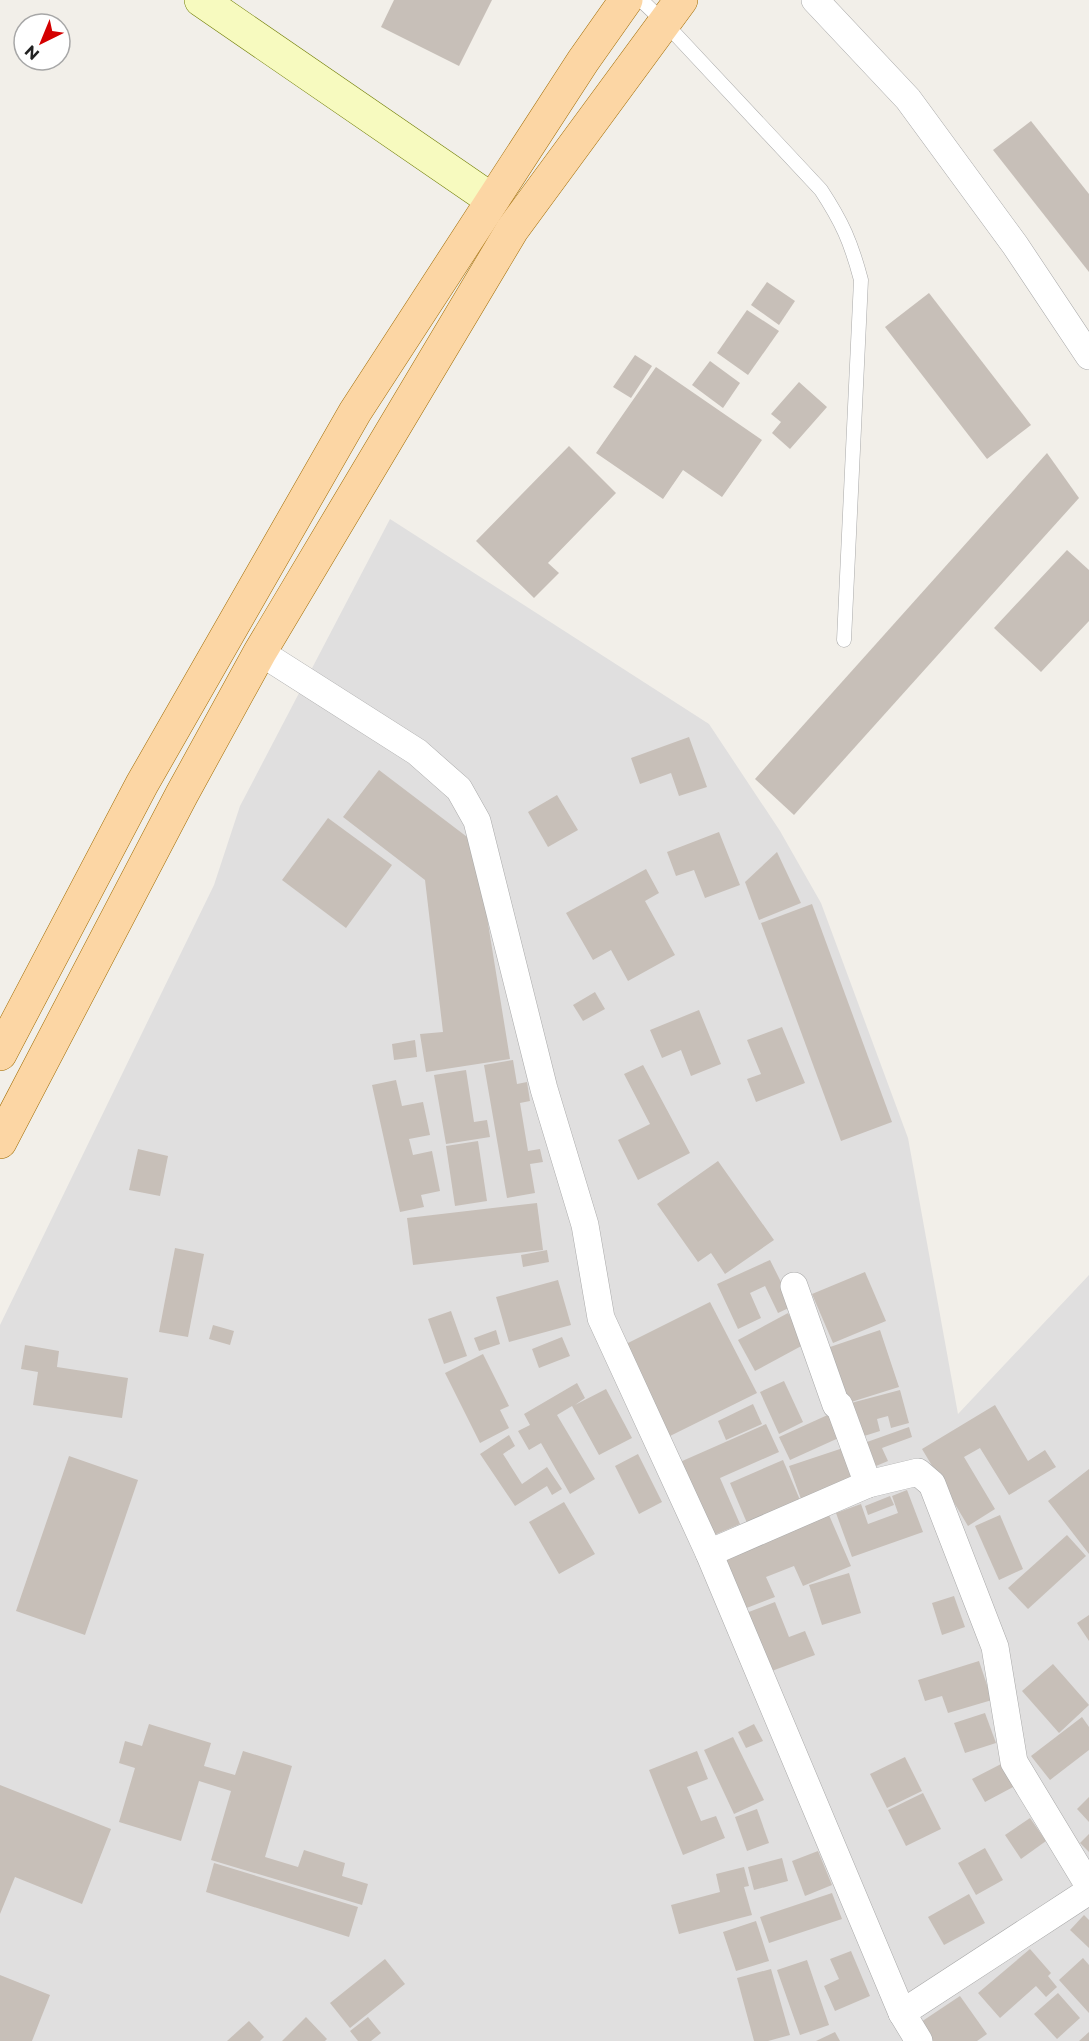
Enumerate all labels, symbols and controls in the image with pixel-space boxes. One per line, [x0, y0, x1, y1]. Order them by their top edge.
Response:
north arrow [12, 12, 72, 72]
text: N [21, 41, 43, 64]

